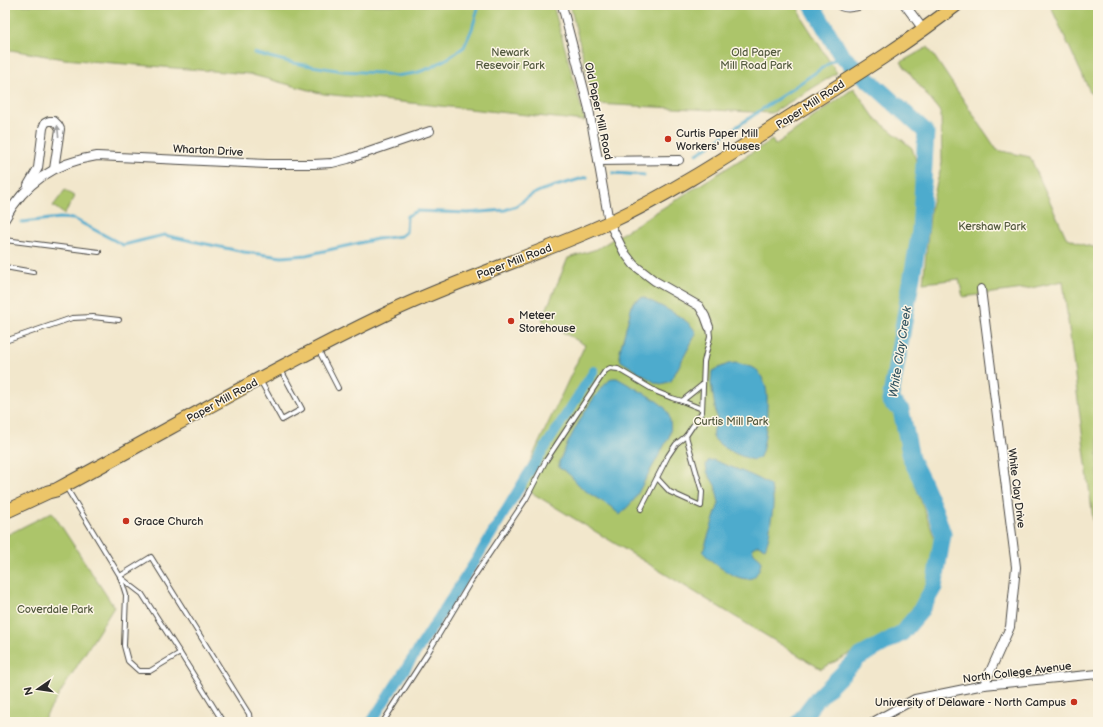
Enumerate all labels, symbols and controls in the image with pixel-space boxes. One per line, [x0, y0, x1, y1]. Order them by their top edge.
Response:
park label: Newark Resevoir Park [475, 46, 545, 72]
park label: Old Paper Mill Road Park [720, 46, 792, 72]
street label: Old Paper Mill Road [582, 61, 615, 161]
street label: Paper Mill Road [774, 77, 847, 131]
one-way arrow [55, 125, 62, 137]
place label: Curtis Paper Mill Workers' Houses [676, 127, 760, 153]
marker: Curtis Paper Mill Workers' Houses [663, 134, 673, 144]
street label: Wharton Drive [173, 142, 244, 159]
park label: Kershaw Park [958, 220, 1026, 233]
street label: Paper Mill Road [475, 241, 553, 282]
water label: White Clay Creek [886, 304, 915, 399]
place label: Meteer Storehouse [519, 309, 576, 335]
marker: Meteer Storehouse [506, 316, 516, 326]
street label: Paper Mill Road [185, 376, 260, 425]
park label: Curtis Mill Park [694, 415, 769, 428]
street label: White Clay Drive [1005, 447, 1028, 529]
place label: Grace Church [134, 515, 203, 528]
marker: Grace Church [121, 516, 131, 526]
park label: Coverdale Park [17, 603, 94, 616]
street label: North College Avenue [962, 659, 1073, 686]
north arrow [18, 669, 58, 709]
text: N [21, 686, 36, 697]
place label: University of Delaware - North Campus [875, 696, 1067, 709]
marker: University of Delaware - North Campus [1069, 697, 1079, 707]

